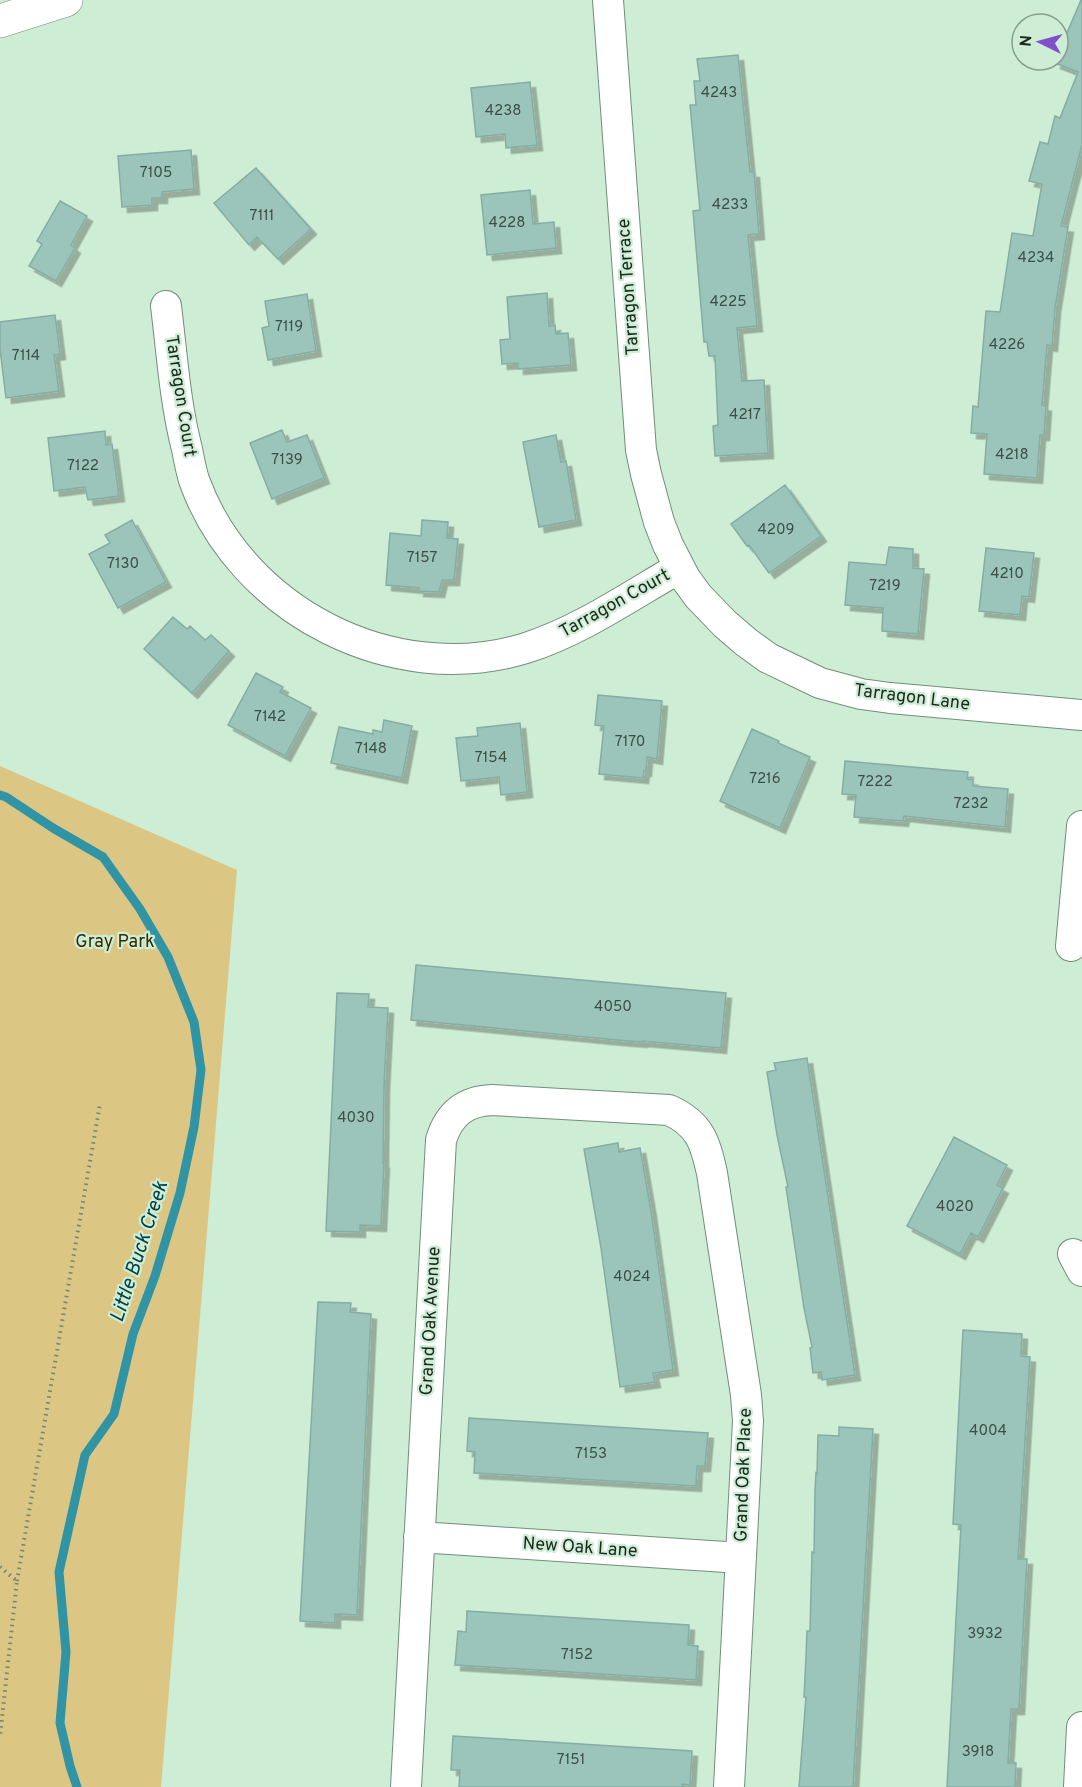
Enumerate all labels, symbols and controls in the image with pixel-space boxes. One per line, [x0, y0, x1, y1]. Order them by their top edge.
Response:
north arrow [1010, 12, 1070, 72]
text: N [1017, 34, 1038, 47]
house number: 4243 [701, 84, 737, 103]
house number: 4238 [485, 102, 521, 121]
house number: 7105 [140, 164, 172, 183]
house number: 4233 [712, 196, 748, 215]
house number: 7111 [250, 207, 274, 226]
house number: 4228 [489, 214, 525, 233]
street label: Tarragon Terrace [613, 218, 645, 356]
house number: 4234 [1018, 249, 1054, 268]
house number: 4225 [710, 293, 747, 312]
house number: 7119 [275, 318, 303, 337]
street label: Tarragon Court [159, 334, 201, 458]
house number: 4226 [989, 336, 1025, 355]
house number: 7114 [12, 347, 40, 366]
house number: 4217 [729, 406, 761, 425]
house number: 4218 [995, 446, 1029, 465]
house number: 7139 [271, 451, 303, 470]
house number: 7122 [67, 457, 99, 476]
house number: 4209 [757, 521, 795, 540]
house number: 7157 [407, 549, 438, 568]
house number: 7130 [107, 555, 139, 574]
street label: Tarragon Court [556, 564, 674, 644]
house number: 4210 [990, 565, 1024, 584]
house number: 7219 [869, 577, 901, 596]
street label: Tarragon Lane [853, 679, 971, 717]
house number: 7142 [254, 708, 286, 727]
house number: 7170 [615, 733, 645, 752]
house number: 7148 [355, 740, 387, 759]
house number: 7154 [475, 749, 507, 768]
house number: 7216 [749, 770, 781, 789]
house number: 7222 [857, 773, 893, 792]
house number: 7232 [954, 795, 988, 814]
park label: Gray Park [75, 931, 155, 954]
house number: 4050 [594, 998, 632, 1017]
house number: 4030 [337, 1109, 375, 1128]
water label: Little Buck Creek [105, 1177, 175, 1326]
house number: 4020 [936, 1198, 974, 1217]
street label: Grand Oak Avenue [416, 1246, 446, 1396]
house number: 4024 [613, 1268, 651, 1287]
street label: Grand Oak Place [730, 1408, 758, 1542]
house number: 4004 [969, 1422, 1007, 1441]
house number: 7153 [575, 1445, 607, 1464]
street label: New Oak Lane [522, 1533, 638, 1563]
house number: 3932 [967, 1625, 1003, 1644]
house number: 7152 [561, 1646, 593, 1665]
house number: 3918 [962, 1743, 994, 1762]
house number: 7151 [557, 1751, 585, 1770]

